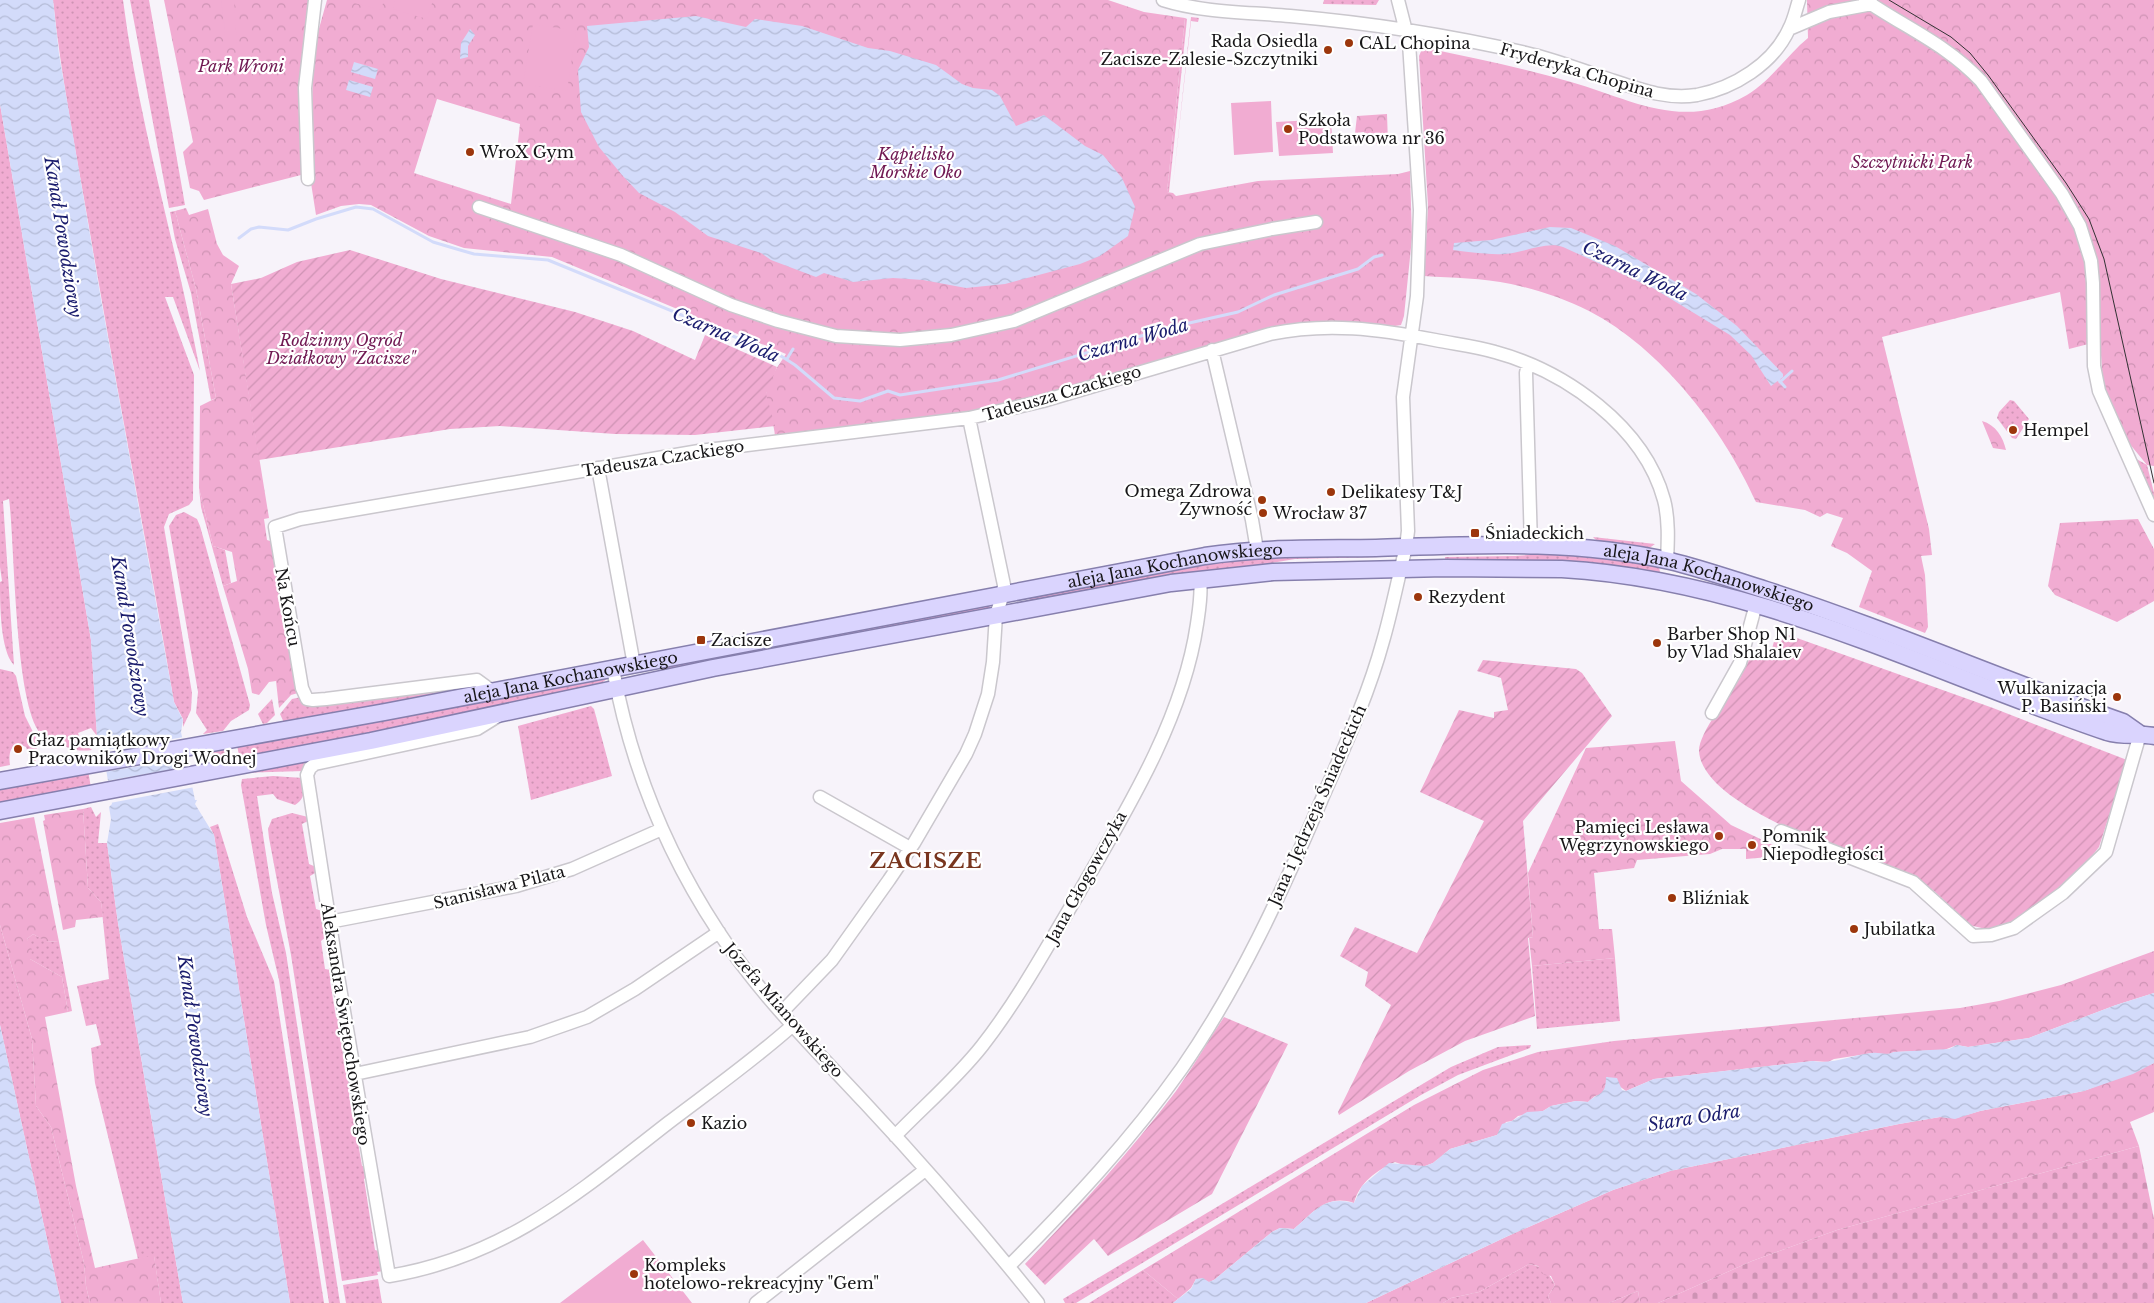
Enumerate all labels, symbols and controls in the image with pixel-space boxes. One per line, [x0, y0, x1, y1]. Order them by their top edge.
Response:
place label: Rada Osiedla Zacisze-Zalesie-Szczytniki [1101, 31, 1319, 69]
place label: CAL Chopina [1359, 33, 1471, 53]
marker: CAL Chopina [1343, 37, 1355, 49]
street label: Fryderyka Chopina [1498, 38, 1657, 102]
marker: Rada Osiedla Zacisze-Zalesie-Szczytniki [1322, 44, 1334, 56]
park label: Park Wroni [197, 56, 284, 76]
place label: Szkoła Podstawowa nr 36 [1298, 110, 1445, 148]
marker: Szkoła Podstawowa nr 36 [1282, 123, 1294, 135]
place label: WroX Gym [479, 142, 574, 162]
park label: Kąpielisko Morskie Oko [869, 144, 962, 182]
marker: WroX Gym [464, 146, 476, 158]
park label: Szczytnicki Park [1851, 152, 1973, 172]
water label: Kanał Powodziowy [39, 154, 87, 320]
water label: Czarna Woda [1579, 236, 1691, 306]
water label: Czarna Woda [669, 303, 783, 367]
water label: Czarna Woda [1075, 314, 1191, 366]
park label: Rodzinny Ogród Działkowy "Zacisze" [265, 330, 417, 368]
street label: Tadeusza Czackiego [981, 361, 1143, 425]
place label: Hempel [2023, 420, 2089, 440]
marker: Hempel [2007, 424, 2019, 436]
street label: Tadeusza Czackiego [581, 435, 745, 481]
place label: Omega Zdrowa Zywność [1125, 481, 1252, 519]
place label: Delikatesy T&J [1341, 482, 1463, 502]
marker: Delikatesy T&J [1325, 486, 1337, 498]
marker: Omega Zdrowa Zywność [1256, 494, 1268, 506]
place label: Wrocław 37 [1272, 503, 1368, 523]
marker: Wrocław 37 [1257, 507, 1269, 519]
place label: Śniadeckich [1485, 523, 1584, 543]
marker: Śniadeckich [1469, 527, 1481, 539]
street label: aleja Jana Kochanowskiego [1066, 539, 1283, 592]
street label: aleja Jana Kochanowskiego [1603, 540, 1817, 615]
water label: Kanał Powodziowy [106, 553, 154, 719]
street label: Na Końcu [271, 566, 305, 648]
place label: Rezydent [1428, 587, 1506, 607]
marker: Rezydent [1412, 591, 1424, 603]
place label: Barber Shop N1 by Vlad Shalaiev [1666, 624, 1802, 662]
place label: Zacisze [711, 630, 772, 650]
marker: Zacisze [695, 634, 707, 646]
marker: Barber Shop N1 by Vlad Shalaiev [1651, 637, 1663, 649]
street label: aleja Jana Kochanowskiego [462, 647, 679, 707]
place label: Wulkanizacja P. Basiński [1996, 678, 2108, 716]
marker: Wulkanizacja P. Basiński [2111, 691, 2123, 703]
street label: Jana i Jędrzeja Śniadeckich [1263, 701, 1370, 910]
place label: Głaz pamiątkowy Pracowników Drogi Wodnej [28, 730, 256, 768]
marker: Głaz pamiątkowy Pracowników Drogi Wodnej [12, 743, 24, 755]
street label: Jana Głogowczyka [1040, 807, 1131, 948]
place label: Pamięci Lesława Węgrzynowskiego [1559, 817, 1709, 855]
place label: Pomnik Niepodłegłości [1762, 826, 1885, 864]
marker: Pamięci Lesława Węgrzynowskiego [1713, 830, 1725, 842]
marker: Pomnik Niepodłegłości [1746, 839, 1758, 851]
district label: ZACISZE [869, 848, 983, 874]
street label: Stanisława Pilata [431, 861, 567, 913]
place label: Bliźniak [1682, 888, 1749, 908]
marker: Bliźniak [1666, 892, 1678, 904]
street label: Aleksandra Świętochowskiego [317, 900, 375, 1147]
place label: Jubilatka [1862, 919, 1936, 939]
marker: Jubilatka [1848, 923, 1860, 935]
street label: Józefa Mianowskiego [719, 937, 848, 1082]
water label: Kanał Powodziowy [173, 953, 217, 1119]
water label: Stara Odra [1646, 1100, 1742, 1136]
place label: Kazio [701, 1113, 747, 1133]
marker: Kazio [685, 1117, 697, 1129]
place label: Kompleks hotelowo-rekreacyjny "Gem" [644, 1255, 879, 1293]
marker: Kompleks hotelowo-rekreacyjny "Gem" [628, 1268, 640, 1280]

